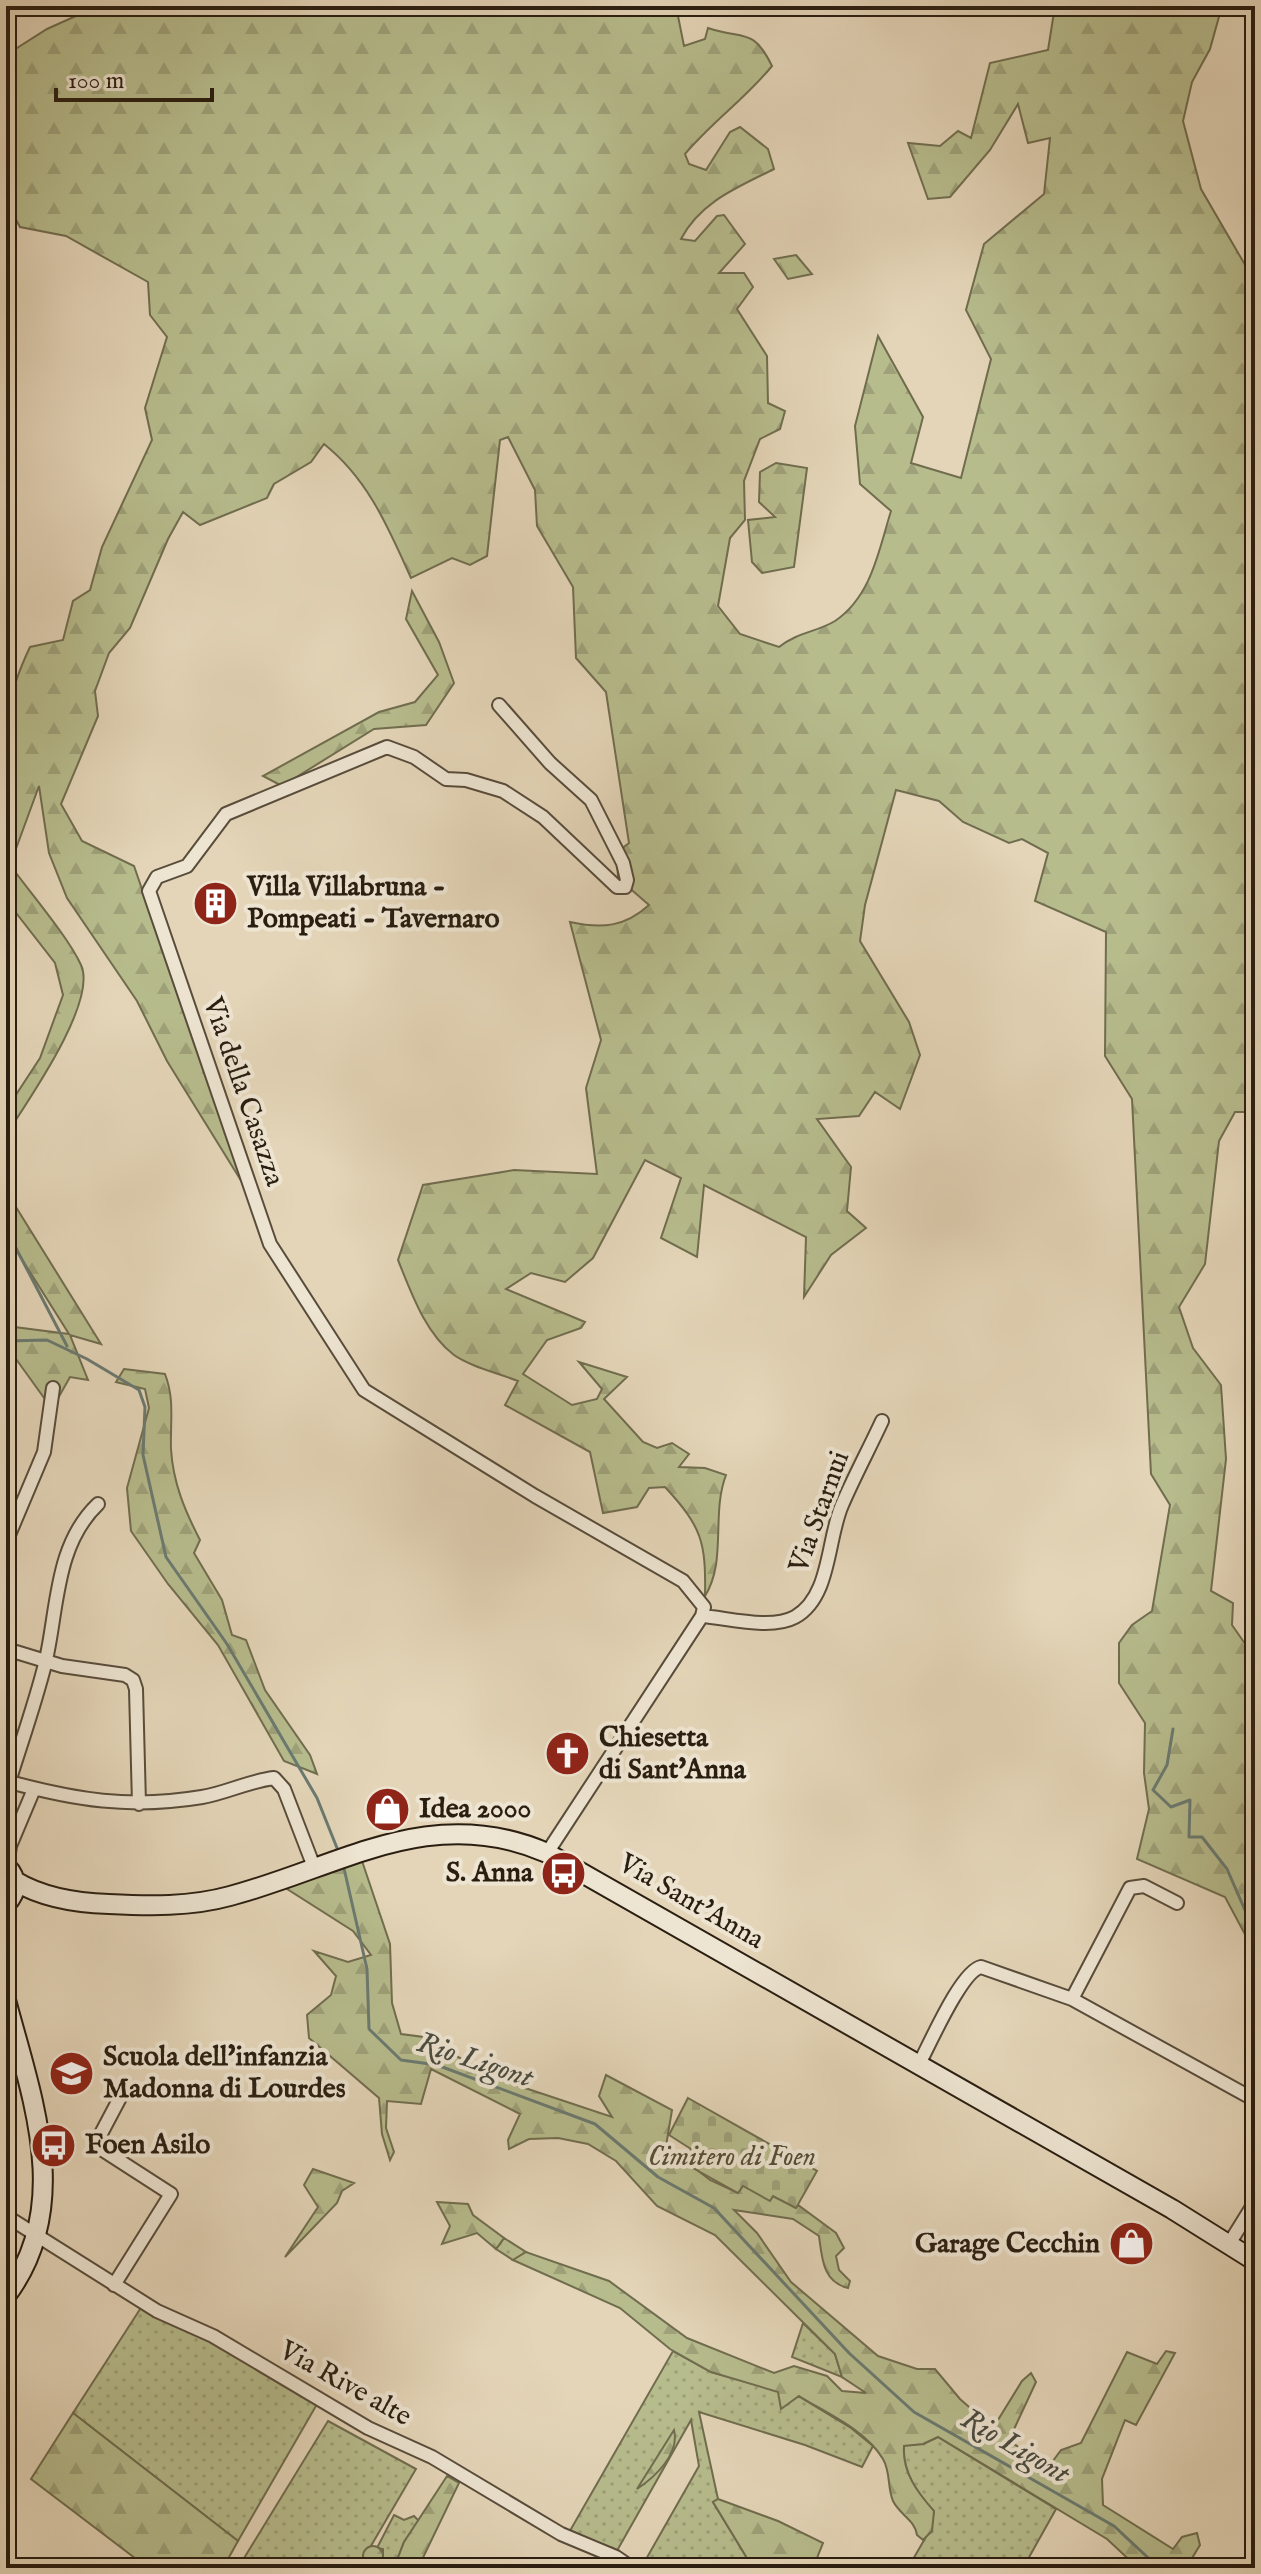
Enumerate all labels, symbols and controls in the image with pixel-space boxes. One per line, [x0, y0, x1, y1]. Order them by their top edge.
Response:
scale bar [56, 52, 212, 102]
text: 100 m [68, 66, 124, 97]
place label: Villa Villabruna - Pompeati - Tavernaro [246, 870, 500, 937]
building icon: Villa Villabruna - Pompeati - Tavernaro [192, 879, 240, 927]
street label: Via della Casazza [194, 992, 292, 1192]
street label: Via Starnui [781, 1446, 858, 1579]
place label: Chiesetta di Sant'Anna [599, 1721, 747, 1788]
church icon: Chiesetta di Sant'Anna [544, 1730, 592, 1778]
shop icon: Idea 2000 [364, 1785, 412, 1833]
place label: Idea 2000 [419, 1792, 531, 1827]
street label: Via Sant'Anna [611, 1846, 771, 1958]
bus stop icon: S. Anna [540, 1849, 588, 1897]
place label: S. Anna [446, 1856, 534, 1891]
water label: Rio Ligont [412, 2024, 539, 2098]
place label: Scuola dell'infanzia Madonna di Lourdes [103, 2040, 346, 2107]
school or university icon: Scuola dell'infanzia Madonna di Lourdes [48, 2049, 96, 2097]
bus stop icon: Foen Asilo [30, 2121, 78, 2169]
place label: Foen Asilo [85, 2128, 210, 2163]
park label: Cimitero di Foen [648, 2140, 816, 2175]
shop icon: Garage Cecchin [1107, 2220, 1155, 2268]
place label: Garage Cecchin [915, 2227, 1100, 2262]
street label: Via Rive alte [272, 2333, 417, 2435]
water label: Rio Ligont [954, 2401, 1077, 2494]

